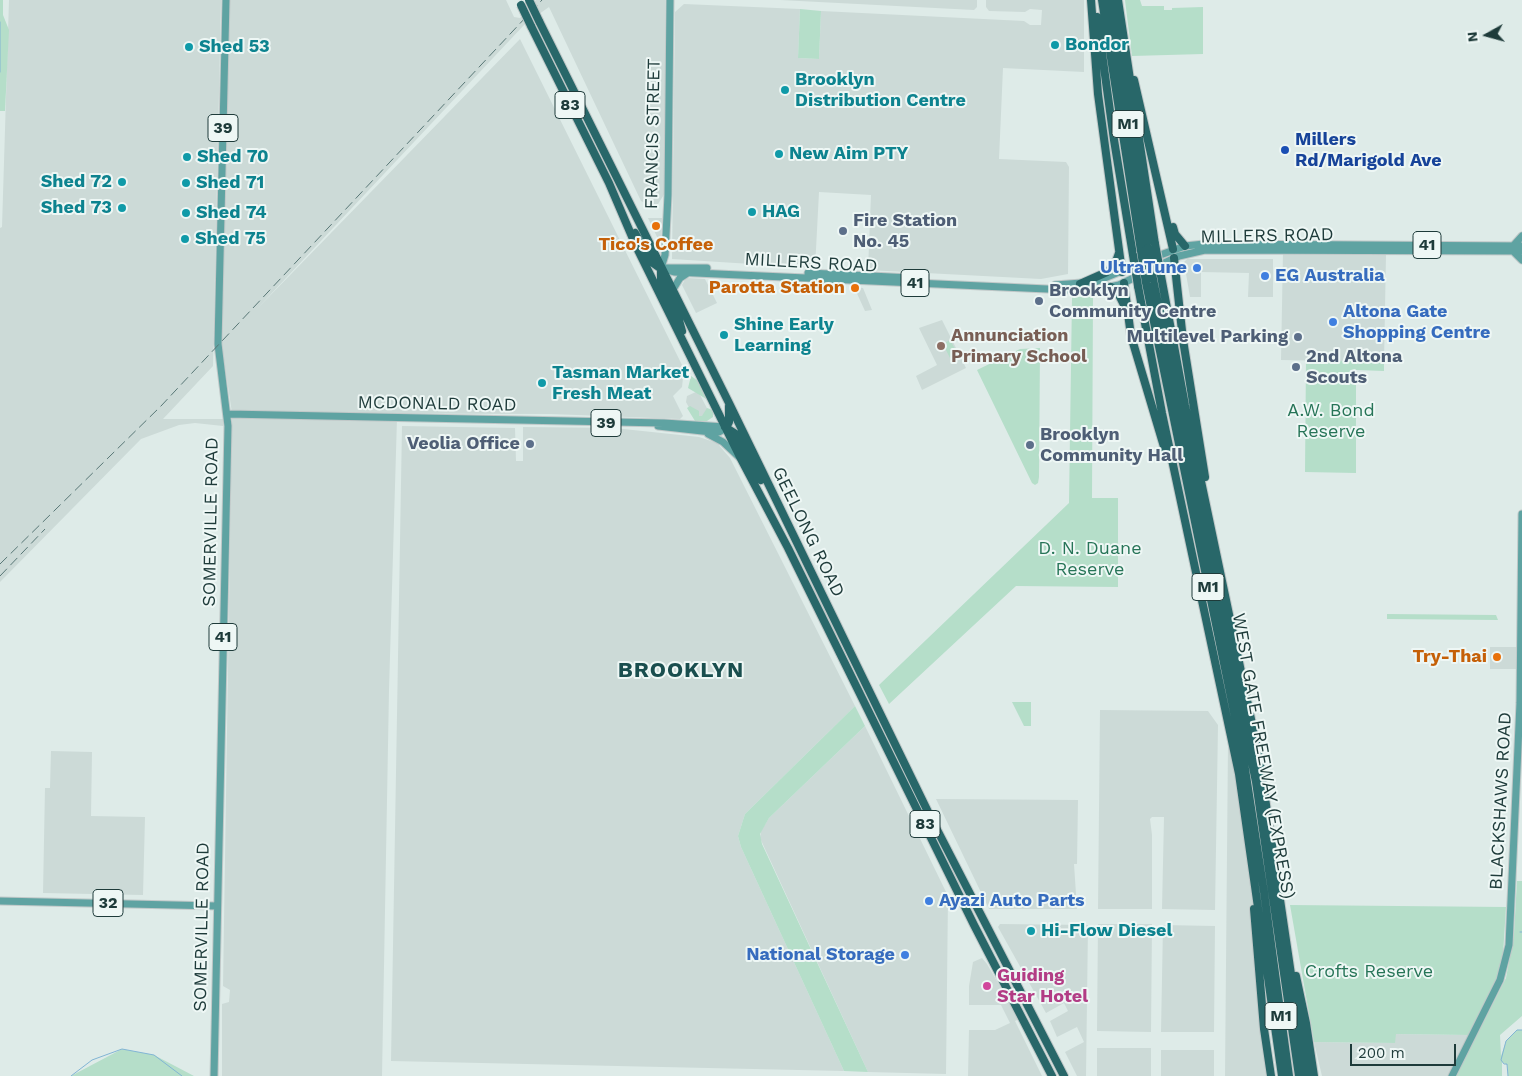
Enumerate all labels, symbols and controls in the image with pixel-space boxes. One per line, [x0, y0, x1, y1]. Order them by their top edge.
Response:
north arrow [1462, 10, 1512, 60]
text: N [1464, 31, 1481, 43]
place label: Bondor [1065, 34, 1129, 56]
place label: Shed 53 [199, 36, 270, 58]
marker: Bondor [1049, 39, 1061, 51]
marker: Shed 53 [183, 41, 195, 53]
street label: FRANCIS STREET [641, 58, 665, 210]
place label: Brooklyn Distribution Centre [795, 69, 966, 112]
marker: Brooklyn Distribution Centre [779, 84, 791, 96]
road number: 83 [555, 92, 585, 118]
road number: M1 [1112, 110, 1144, 138]
road number: 39 [208, 115, 238, 142]
place label: Millers Rd/Marigold Ave [1295, 129, 1442, 172]
place label: New Aim PTY [789, 143, 908, 165]
marker: Millers Rd/Marigold Ave [1279, 144, 1291, 156]
place label: Shed 70 [197, 146, 269, 168]
marker: New Aim PTY [773, 148, 785, 160]
marker: Shed 70 [181, 151, 193, 163]
place label: Shed 72 [41, 171, 112, 193]
place label: Shed 71 [196, 172, 264, 194]
marker: Shed 72 [116, 176, 128, 188]
marker: Shed 71 [180, 177, 192, 189]
place label: Shed 73 [41, 197, 112, 219]
place label: HAG [762, 201, 800, 223]
marker: Shed 73 [116, 202, 128, 214]
place label: Shed 74 [196, 202, 267, 224]
marker: HAG [746, 206, 758, 218]
marker: Shed 74 [180, 207, 192, 219]
place label: Fire Station No. 45 [853, 210, 957, 252]
marker: Tico's Coffee [650, 220, 662, 232]
street label: MILLERS ROAD [1200, 224, 1334, 248]
marker: Fire Station No. 45 [837, 225, 849, 237]
place label: Shed 75 [195, 228, 266, 250]
road number: 41 [1413, 232, 1441, 258]
marker: Shed 75 [179, 233, 191, 245]
place label: Tico's Coffee [599, 234, 713, 256]
street label: MILLERS ROAD [744, 249, 878, 277]
place label: UltraTune [1100, 257, 1187, 279]
marker: UltraTune [1191, 262, 1203, 274]
place label: EG Australia [1275, 265, 1385, 287]
road number: 41 [901, 270, 929, 296]
marker: EG Australia [1259, 270, 1271, 282]
place label: Parotta Station [709, 277, 845, 299]
place label: Brooklyn Community Centre [1049, 280, 1216, 322]
marker: Parotta Station [849, 282, 861, 294]
marker: Brooklyn Community Centre [1033, 295, 1045, 307]
place label: Altona Gate Shopping Centre [1343, 301, 1490, 344]
place label: Shine Early Learning [734, 314, 834, 356]
marker: Altona Gate Shopping Centre [1327, 316, 1339, 328]
place label: Annunciation Primary School [951, 325, 1087, 368]
place label: Multilevel Parking [1127, 326, 1288, 348]
marker: Shine Early Learning [718, 329, 730, 341]
marker: Multilevel Parking [1292, 331, 1304, 343]
marker: Annunciation Primary School [935, 340, 947, 352]
place label: 2nd Altona Scouts [1306, 346, 1402, 388]
marker: 2nd Altona Scouts [1290, 361, 1302, 373]
place label: Tasman Market Fresh Meat [552, 362, 689, 404]
marker: Tasman Market Fresh Meat [536, 377, 548, 389]
street label: MCDONALD ROAD [357, 392, 517, 416]
park label: A.W. Bond Reserve [1287, 400, 1375, 442]
road number: 39 [591, 409, 621, 436]
place label: Brooklyn Community Hall [1040, 424, 1183, 466]
place label: Veolia Office [407, 433, 520, 455]
street label: SOMERVILLE ROAD [199, 437, 223, 607]
marker: Veolia Office [524, 438, 536, 450]
marker: Brooklyn Community Hall [1024, 439, 1036, 451]
street label: GEELONG ROAD [767, 463, 849, 601]
park label: D. N. Duane Reserve [1038, 538, 1142, 580]
road number: M1 [1192, 574, 1224, 600]
street label: WEST GATE FREEWAY (EXPRESS) [1227, 611, 1299, 901]
road number: 41 [209, 624, 237, 650]
place label: Try-Thai [1412, 646, 1487, 668]
marker: Try-Thai [1491, 651, 1503, 663]
district label: BROOKLYN [617, 658, 745, 684]
street label: BLACKSHAWS ROAD [1486, 711, 1516, 891]
road number: 83 [910, 811, 940, 838]
street label: SOMERVILLE ROAD [190, 842, 214, 1012]
road number: 32 [93, 890, 123, 916]
place label: Ayazi Auto Parts [939, 890, 1085, 912]
marker: Ayazi Auto Parts [923, 895, 935, 907]
place label: Hi-Flow Diesel [1041, 920, 1172, 942]
marker: Hi-Flow Diesel [1025, 925, 1037, 937]
place label: National Storage [746, 944, 895, 966]
marker: National Storage [899, 949, 911, 961]
park label: Crofts Reserve [1305, 961, 1433, 983]
place label: Guiding Star Hotel [997, 965, 1088, 1008]
marker: Guiding Star Hotel [981, 980, 993, 992]
road number: M1 [1265, 1002, 1297, 1030]
scale bar [1352, 1034, 1458, 1066]
text: 200 m [1358, 1044, 1405, 1062]

